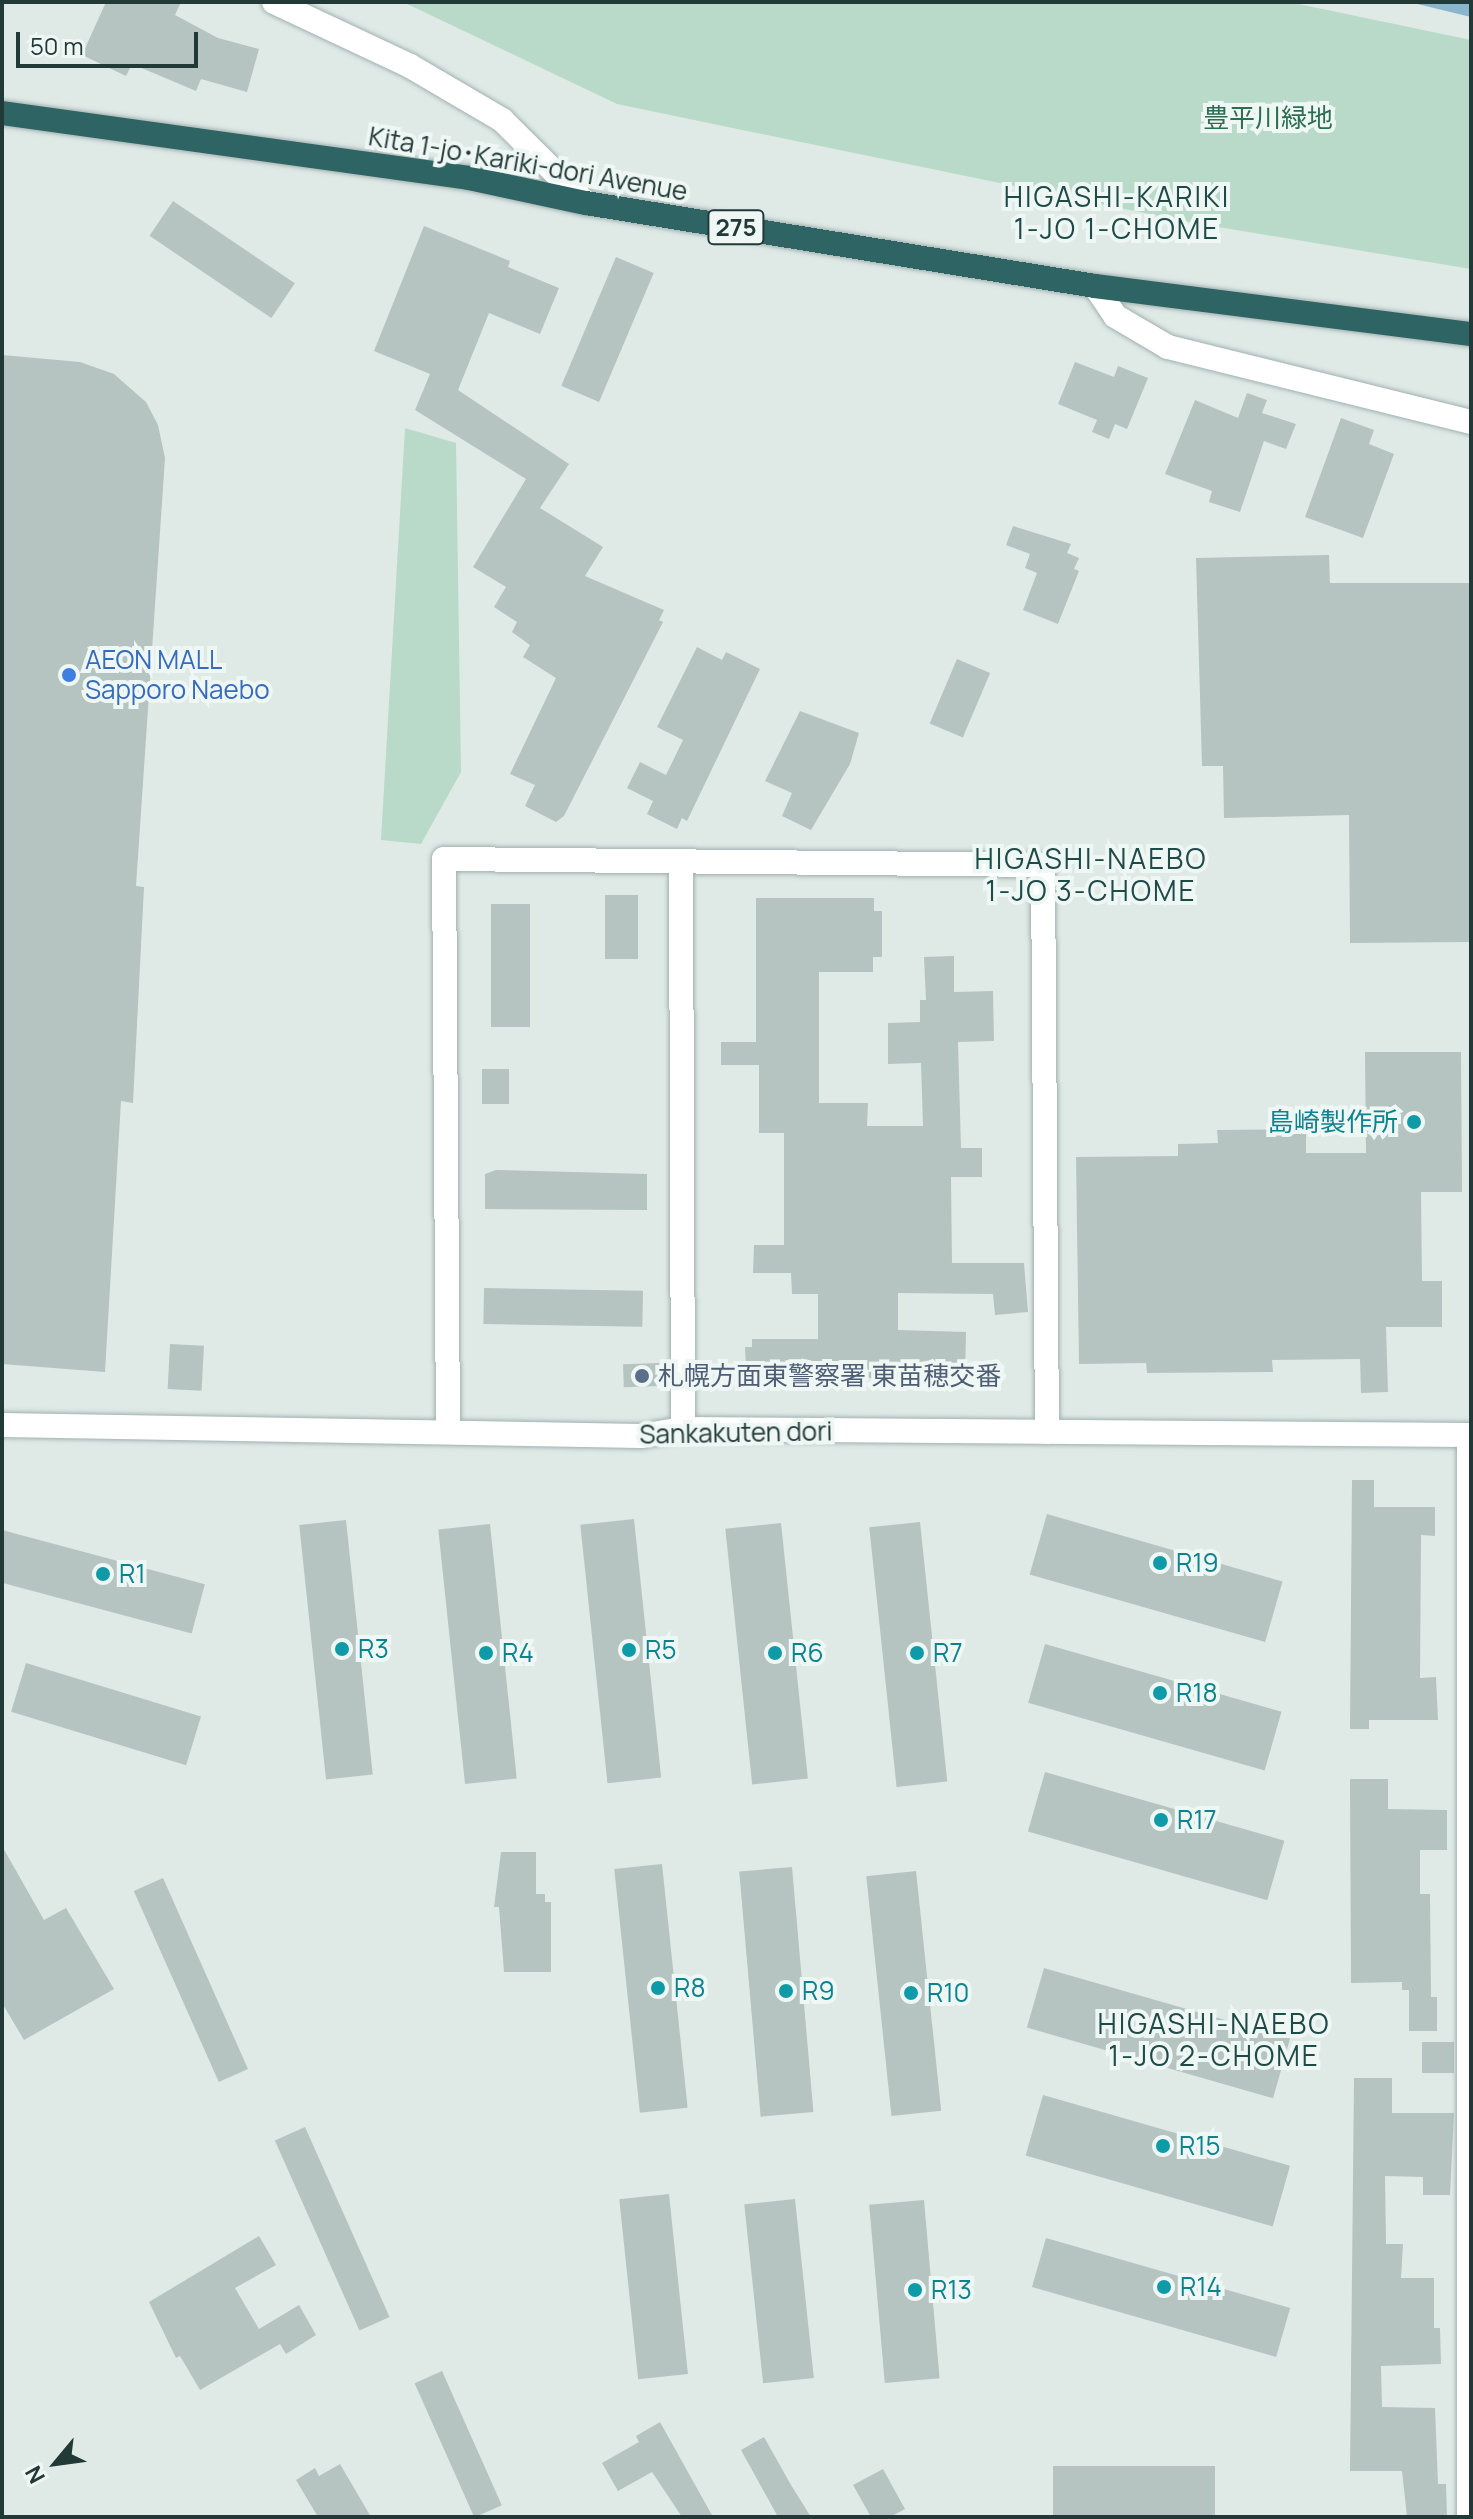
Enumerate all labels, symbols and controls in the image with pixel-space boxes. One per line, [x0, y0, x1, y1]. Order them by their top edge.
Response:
scale bar [20, 16, 202, 66]
text: 50 m [30, 29, 84, 62]
park label: 豊平川緑地 [1203, 102, 1333, 134]
street label: Kita 1-jo･Kariki-dori Avenue [366, 121, 690, 207]
district label: HIGASHI-KARIKI 1-JO 1-CHOME [1004, 179, 1230, 245]
road number: 275 [706, 207, 766, 247]
place label: AEON MALL Sapporo Naebo [85, 644, 270, 706]
marker: AEON MALL Sapporo Naebo [60, 666, 78, 684]
district label: HIGASHI-NAEBO 1-JO 3-CHOME [974, 841, 1208, 907]
place label: 島崎製作所 [1268, 1106, 1398, 1138]
marker: 島崎製作所 [1405, 1113, 1423, 1131]
place label: 札幌方面東警察署 東苗穂交番 [658, 1360, 1001, 1392]
marker: 札幌方面東警察署 東苗穂交番 [633, 1367, 651, 1385]
street label: Sankakuten dori [639, 1416, 833, 1450]
place label: R19 [1176, 1547, 1219, 1579]
marker: R19 [1151, 1554, 1169, 1572]
place label: R1 [119, 1558, 146, 1590]
marker: R1 [94, 1565, 112, 1583]
place label: R3 [358, 1633, 389, 1665]
place label: R5 [645, 1634, 676, 1666]
place label: R4 [502, 1637, 534, 1669]
place label: R6 [791, 1637, 824, 1669]
place label: R7 [933, 1637, 962, 1669]
marker: R3 [333, 1640, 351, 1658]
marker: R5 [620, 1641, 638, 1659]
marker: R4 [477, 1644, 495, 1662]
marker: R6 [766, 1644, 784, 1662]
marker: R7 [908, 1644, 926, 1662]
place label: R18 [1176, 1677, 1218, 1709]
marker: R18 [1151, 1684, 1169, 1702]
place label: R17 [1177, 1804, 1217, 1836]
marker: R17 [1152, 1811, 1170, 1829]
place label: R8 [674, 1972, 705, 2004]
place label: R9 [802, 1975, 835, 2007]
place label: R10 [927, 1977, 969, 2009]
marker: R8 [649, 1979, 667, 1997]
marker: R9 [777, 1982, 795, 2000]
marker: R10 [902, 1984, 920, 2002]
district label: HIGASHI-NAEBO 1-JO 2-CHOME [1097, 2006, 1331, 2072]
place label: R15 [1179, 2130, 1221, 2162]
marker: R15 [1154, 2137, 1172, 2155]
place label: R14 [1180, 2271, 1222, 2303]
place label: R13 [931, 2274, 972, 2306]
marker: R14 [1155, 2278, 1173, 2296]
marker: R13 [906, 2281, 924, 2299]
north arrow [16, 2423, 96, 2503]
text: N [18, 2460, 52, 2489]

